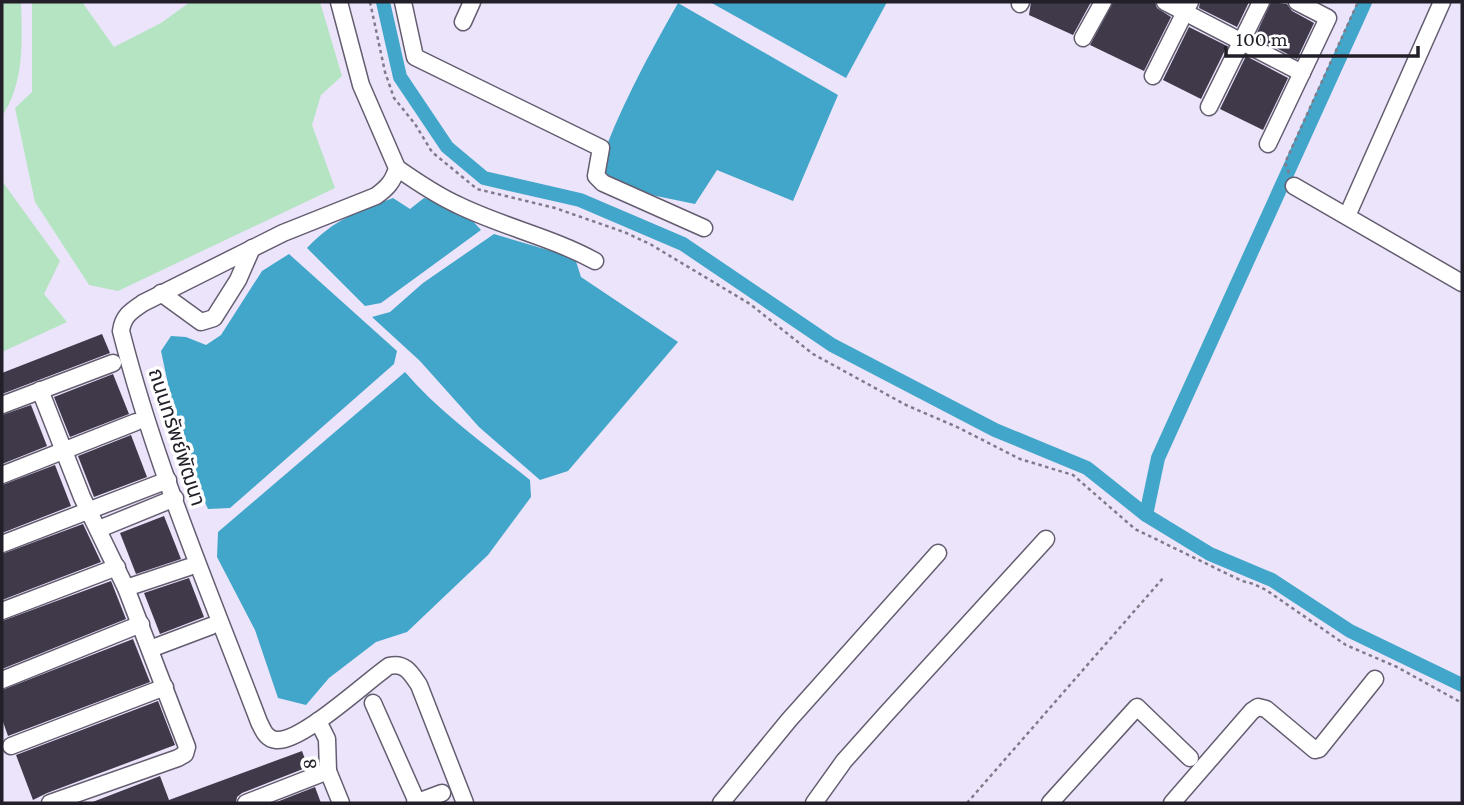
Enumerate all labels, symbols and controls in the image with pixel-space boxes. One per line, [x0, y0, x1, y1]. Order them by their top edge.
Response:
scale bar [1226, 14, 1418, 58]
text: 100 m [1236, 27, 1288, 51]
street label: ถนนทรัพย์พัฒนา [143, 365, 211, 509]
street label: 8 [297, 757, 321, 771]

